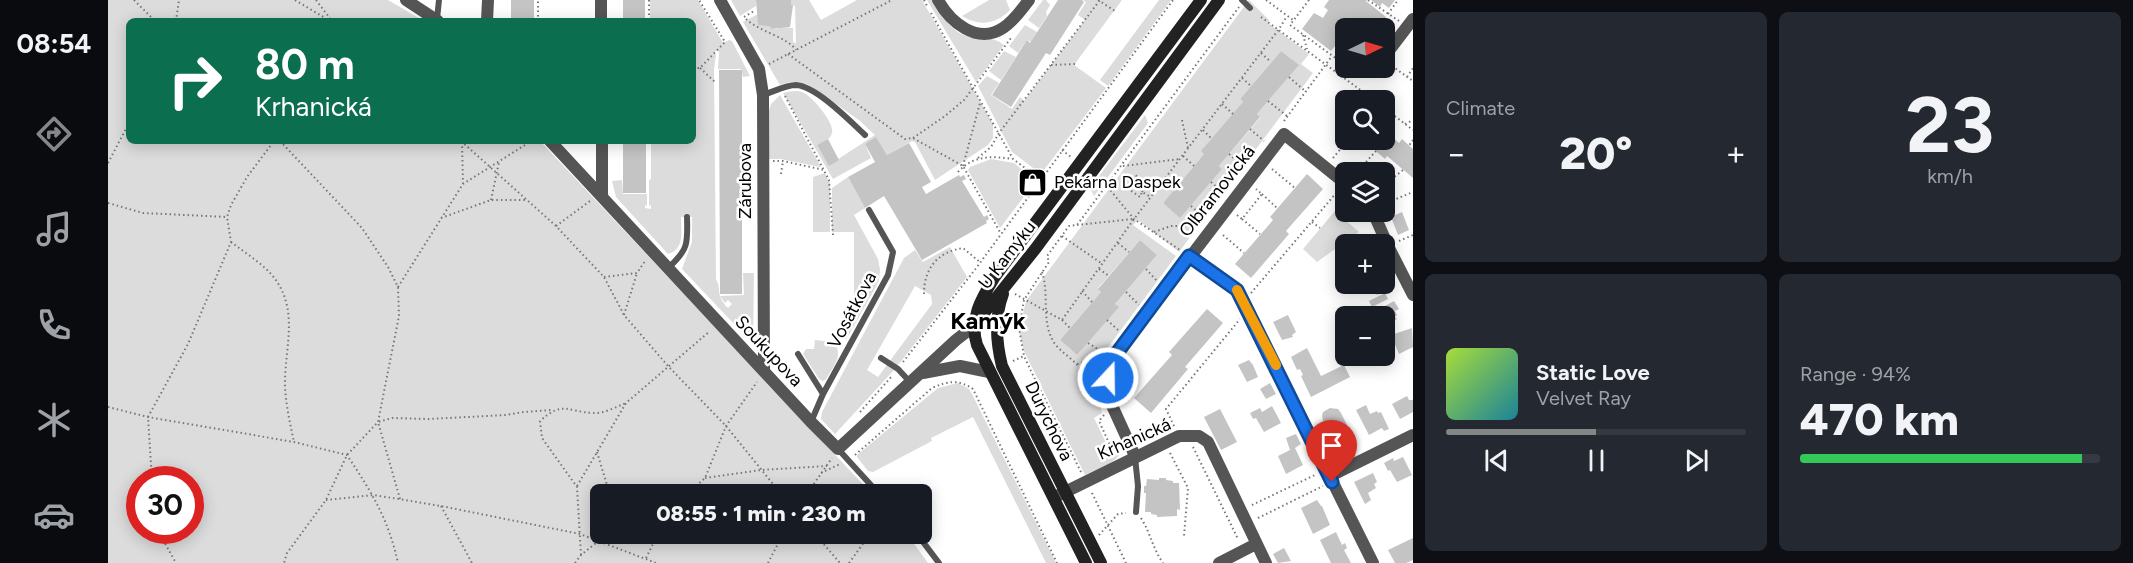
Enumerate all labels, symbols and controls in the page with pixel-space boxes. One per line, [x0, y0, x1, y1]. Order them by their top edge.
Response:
north arrow [1335, 18, 1395, 78]
map controls [1335, 18, 1395, 366]
text: 08:54 [17, 27, 91, 60]
text: 80 m [255, 39, 355, 90]
icon: right [156, 42, 234, 120]
text: 23 [1906, 78, 1994, 172]
text: Krhanická [255, 90, 372, 123]
button: search [1335, 90, 1395, 150]
text: Climate [1446, 96, 1515, 120]
icon: directions [33, 113, 75, 155]
text: 20° [1559, 126, 1633, 180]
text: − [1446, 134, 1467, 173]
text: + [1725, 134, 1746, 173]
street label: Olbramovická [1174, 141, 1260, 241]
street label: Zárubova [734, 143, 756, 219]
button: layers [1335, 162, 1395, 222]
text: km/h [1927, 164, 1973, 188]
shop icon: Pekárna Daspek [1017, 166, 1049, 198]
place label: Pekárna Daspek [1054, 171, 1181, 193]
icon: music [33, 208, 75, 250]
street label: U Kamýku [974, 216, 1040, 294]
button: + [1335, 234, 1395, 294]
street label: Vosátkova [823, 268, 881, 352]
icon: phone [33, 304, 75, 346]
district label: Kamýk [950, 306, 1026, 335]
button: − [1335, 306, 1395, 366]
street label: Soukupova [730, 311, 808, 391]
position arrow [1076, 346, 1140, 410]
text: Static Love [1536, 359, 1650, 386]
text: Range · 94% [1800, 362, 1911, 386]
street label: Durychova [1020, 377, 1078, 465]
text: Velvet Ray [1536, 386, 1631, 410]
text: 470 km [1800, 392, 1959, 446]
icon: climate [33, 399, 75, 441]
street label: Krhanická [1094, 413, 1174, 465]
pin [1306, 420, 1357, 482]
icon: arrive [1315, 429, 1348, 462]
icon: previous [1480, 444, 1513, 477]
icon: pause [1580, 444, 1613, 477]
icon: next [1680, 444, 1713, 477]
speed limit sign: 30 [126, 466, 204, 544]
icon: car [33, 494, 75, 536]
text: 08:55 · 1 min · 230 m [656, 500, 866, 527]

